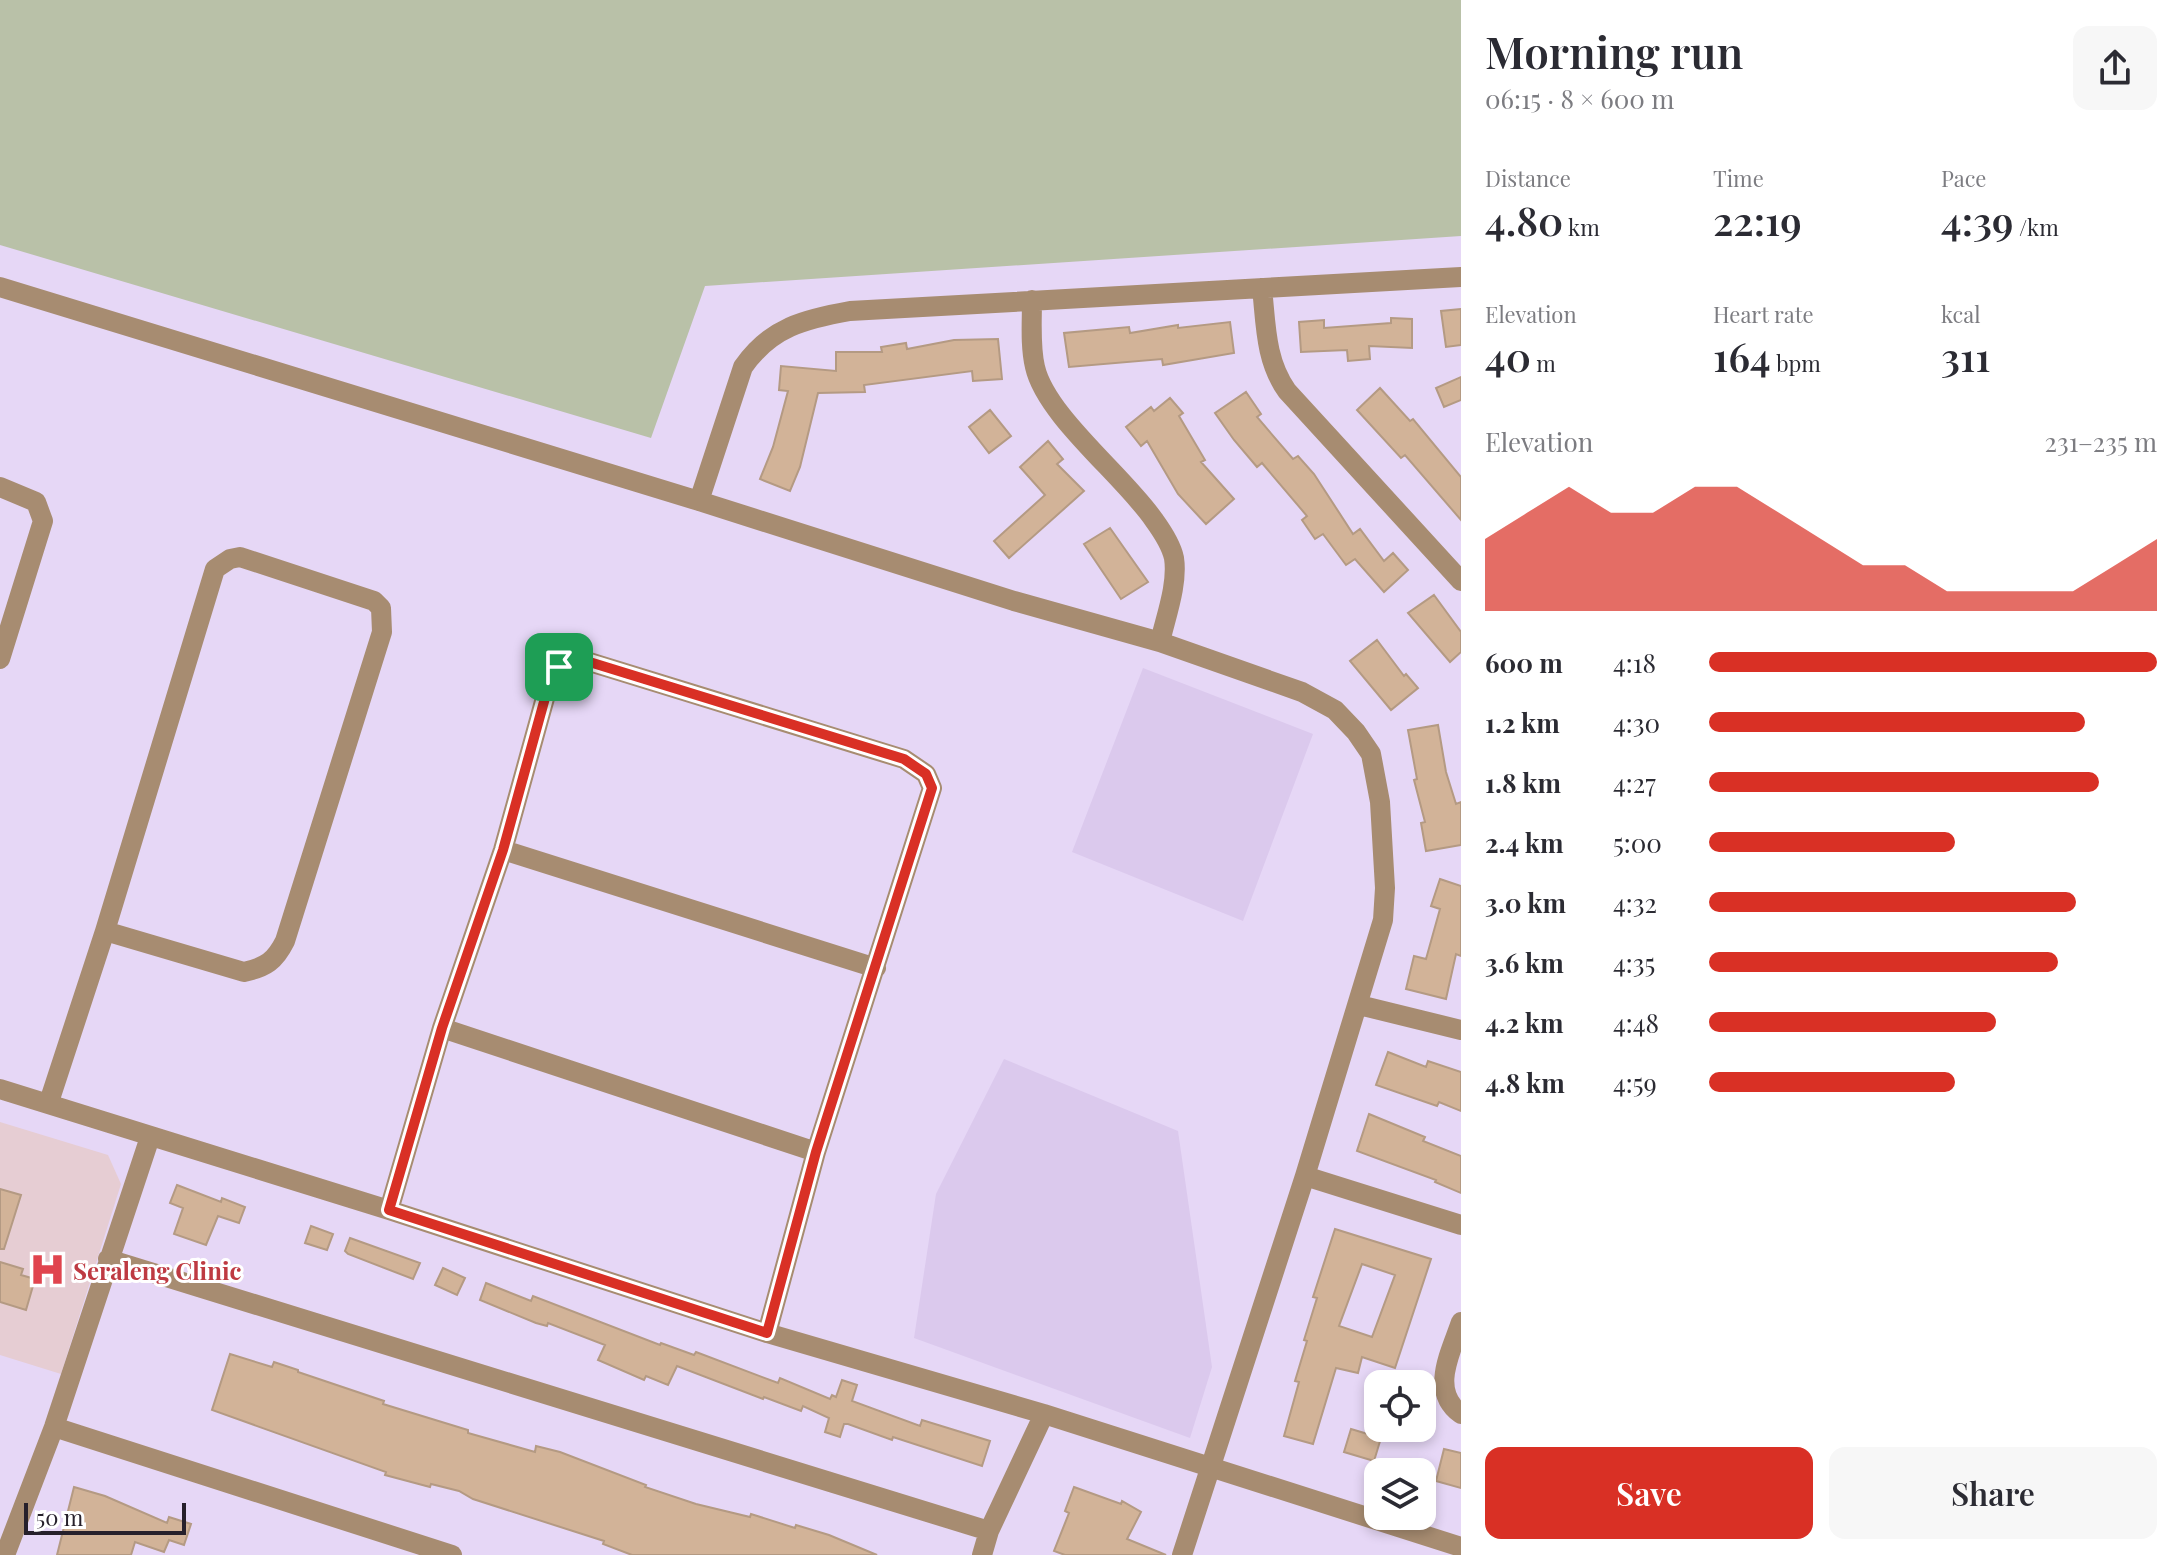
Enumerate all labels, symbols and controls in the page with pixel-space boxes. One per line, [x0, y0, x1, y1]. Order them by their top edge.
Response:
text: Morning run [1485, 21, 1743, 80]
button: share [2073, 26, 2157, 110]
text: 06:15 · 8 × 600 m [1485, 81, 1674, 116]
text: Distance [1485, 163, 1571, 193]
text: Time [1713, 163, 1764, 193]
text: Pace [1941, 163, 1987, 193]
text: 4.80 [1485, 193, 1563, 246]
text: 22:19 [1713, 193, 1802, 246]
text: 4:39 [1941, 193, 2013, 246]
text: km [1563, 212, 1600, 242]
text: /km [2013, 212, 2059, 242]
text: Elevation [1485, 299, 1577, 329]
text: Heart rate [1713, 299, 1814, 329]
text: kcal [1941, 299, 1980, 329]
text: 40 [1485, 329, 1531, 382]
text: 164 [1713, 329, 1771, 382]
text: 311 [1941, 329, 1990, 382]
text: m [1531, 348, 1556, 378]
text: bpm [1771, 348, 1821, 378]
text: Elevation [1485, 424, 1593, 459]
text: 231–235 m [2045, 424, 2157, 459]
pin [525, 633, 593, 701]
icon: arrive [537, 645, 581, 689]
text: 600 m [1485, 645, 1563, 680]
text: 4:18 [1613, 645, 1656, 680]
text: 1.2 km [1485, 705, 1560, 740]
text: 4:30 [1613, 705, 1660, 740]
text: 1.8 km [1485, 765, 1561, 800]
text: 4:27 [1613, 765, 1656, 800]
text: 2.4 km [1485, 825, 1564, 860]
text: 5:00 [1613, 825, 1662, 860]
text: 3.0 km [1485, 885, 1566, 920]
text: 4:32 [1613, 885, 1657, 920]
text: 3.6 km [1485, 945, 1564, 980]
text: 4:35 [1613, 945, 1655, 980]
text: 4.2 km [1485, 1005, 1564, 1040]
text: 4:48 [1613, 1005, 1659, 1040]
text: 4.8 km [1485, 1065, 1565, 1100]
text: 4:59 [1613, 1065, 1657, 1100]
hospital icon: Seraleng Clinic [28, 1251, 66, 1289]
place label: Seraleng Clinic [73, 1254, 241, 1286]
map controls [1364, 1370, 1436, 1530]
button: locate [1364, 1370, 1436, 1442]
button: Save [1485, 1447, 1813, 1539]
button: Share [1829, 1447, 2157, 1539]
button: layers [1364, 1458, 1436, 1530]
scale bar [24, 1499, 186, 1535]
text: 50 m [36, 1502, 83, 1532]

